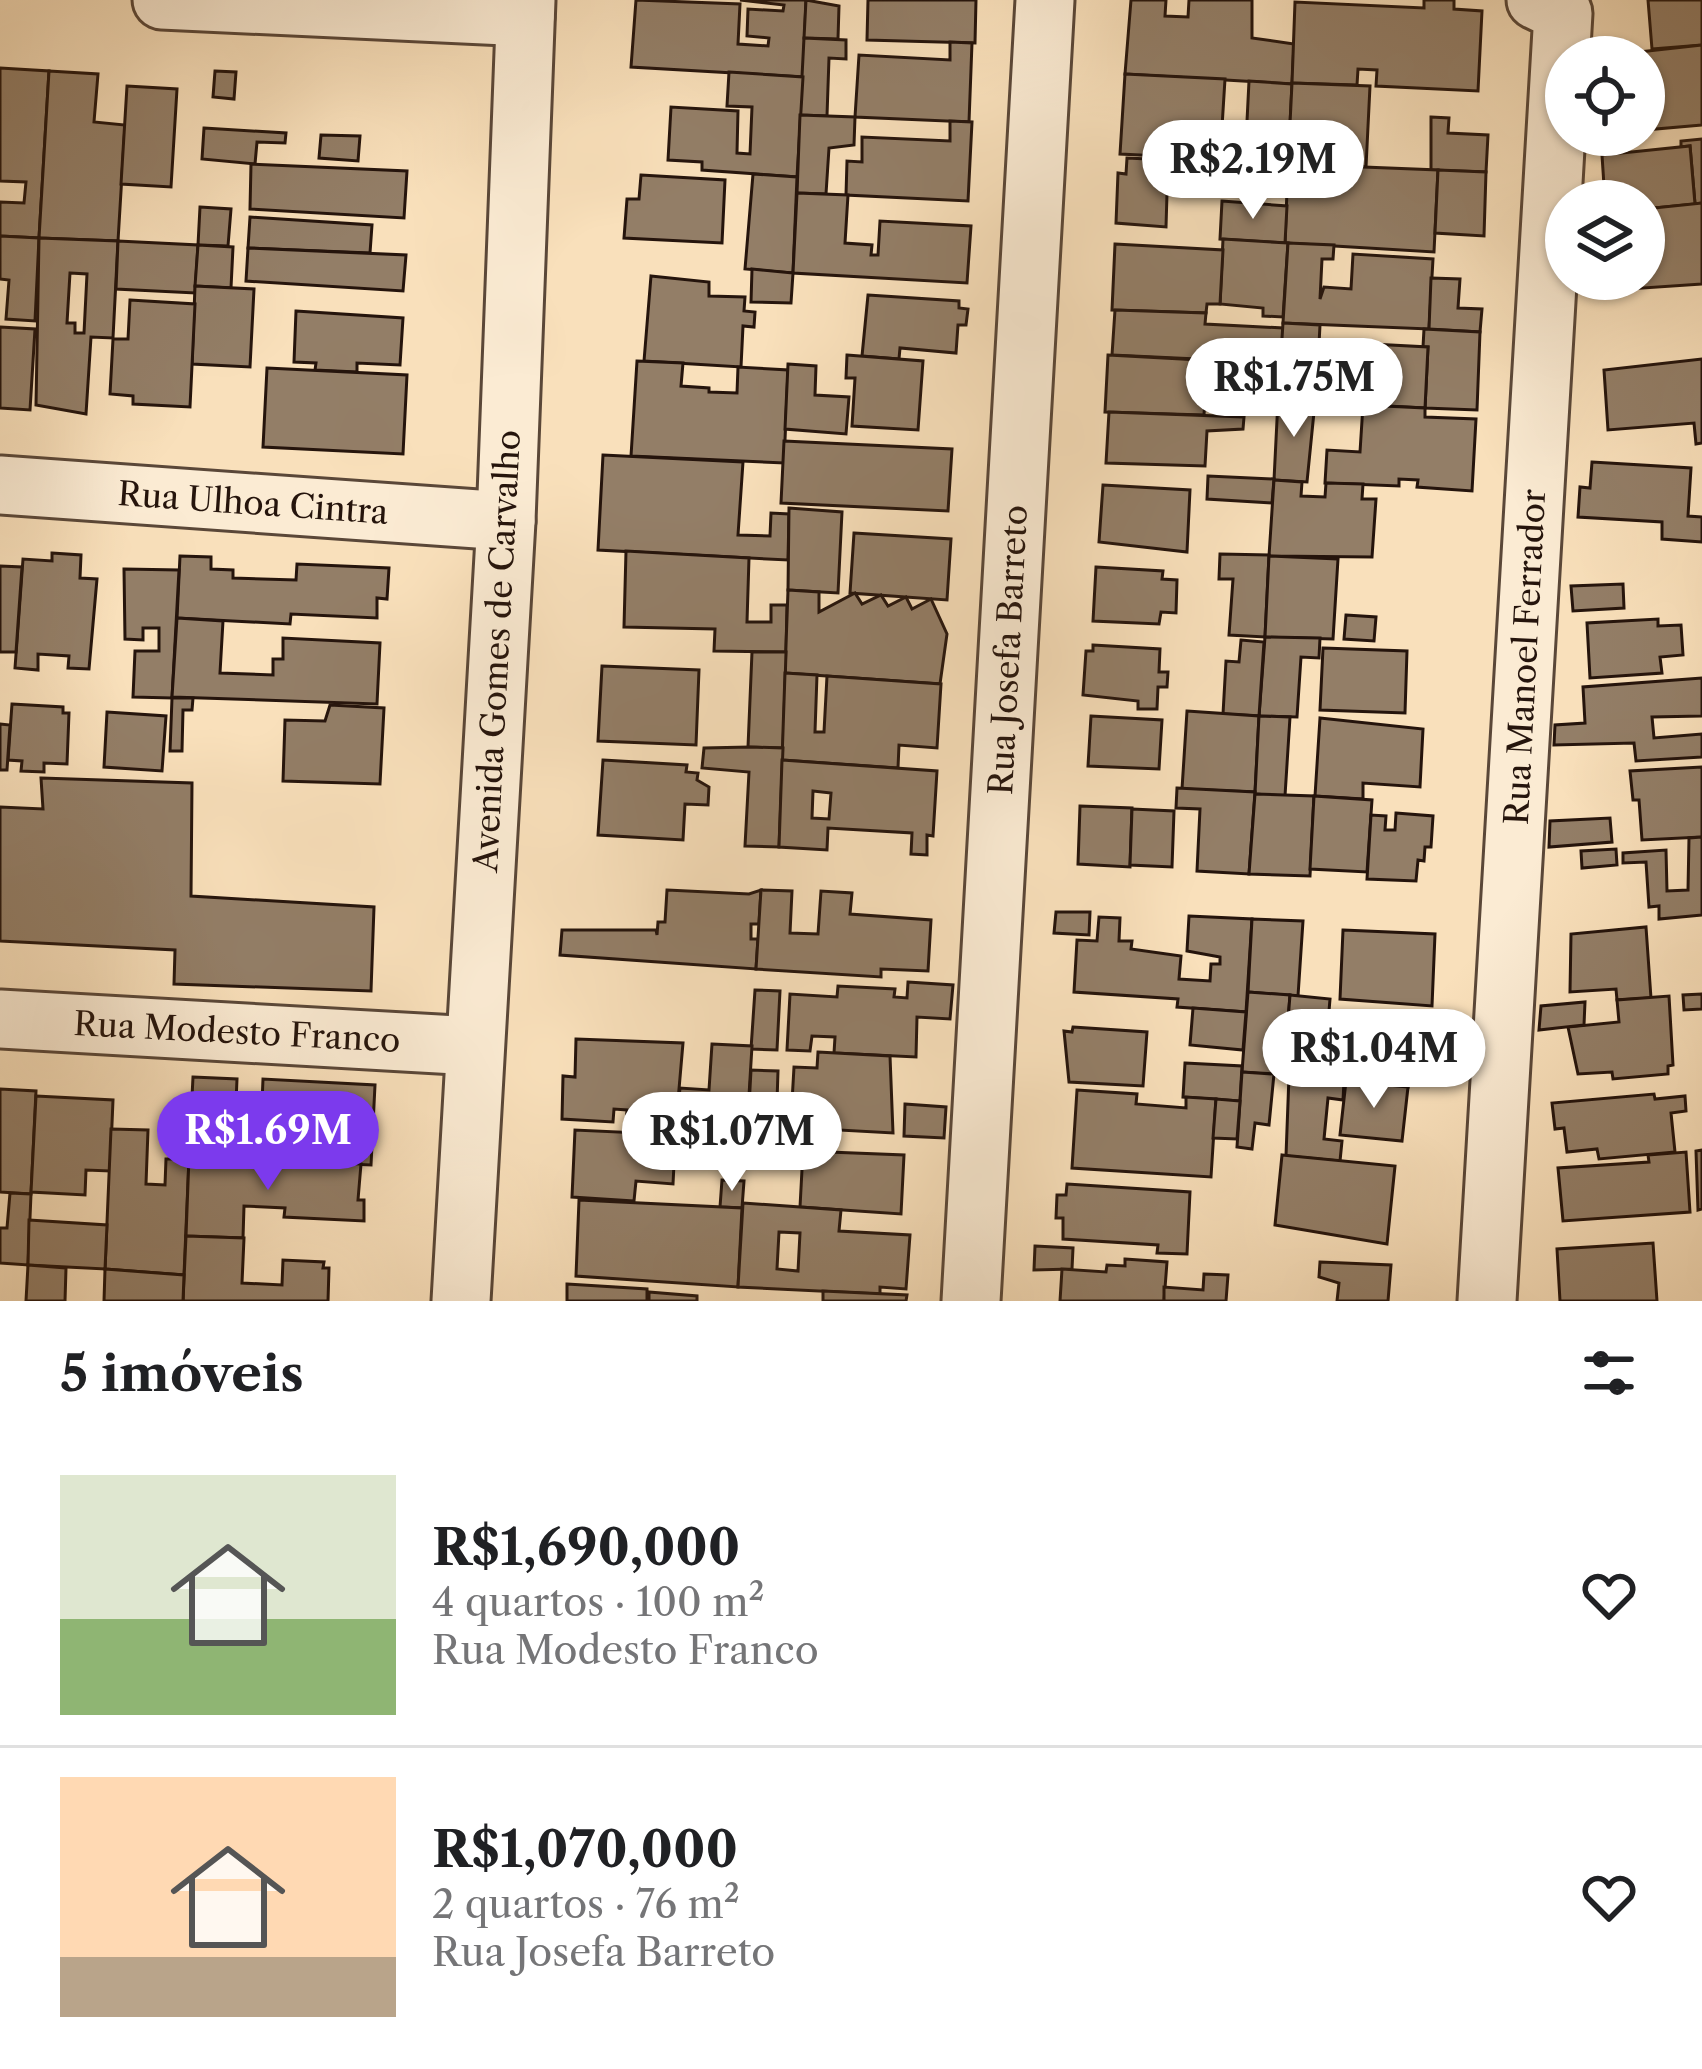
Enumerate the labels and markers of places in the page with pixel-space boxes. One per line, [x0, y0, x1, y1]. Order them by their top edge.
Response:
pin: R$2.19M [1142, 120, 1364, 222]
pin: R$1.75M [1183, 338, 1405, 440]
pin: R$1.04M [1263, 1009, 1485, 1111]
pin: R$1.69M [157, 1091, 379, 1193]
pin: R$1.07M [621, 1092, 843, 1194]

